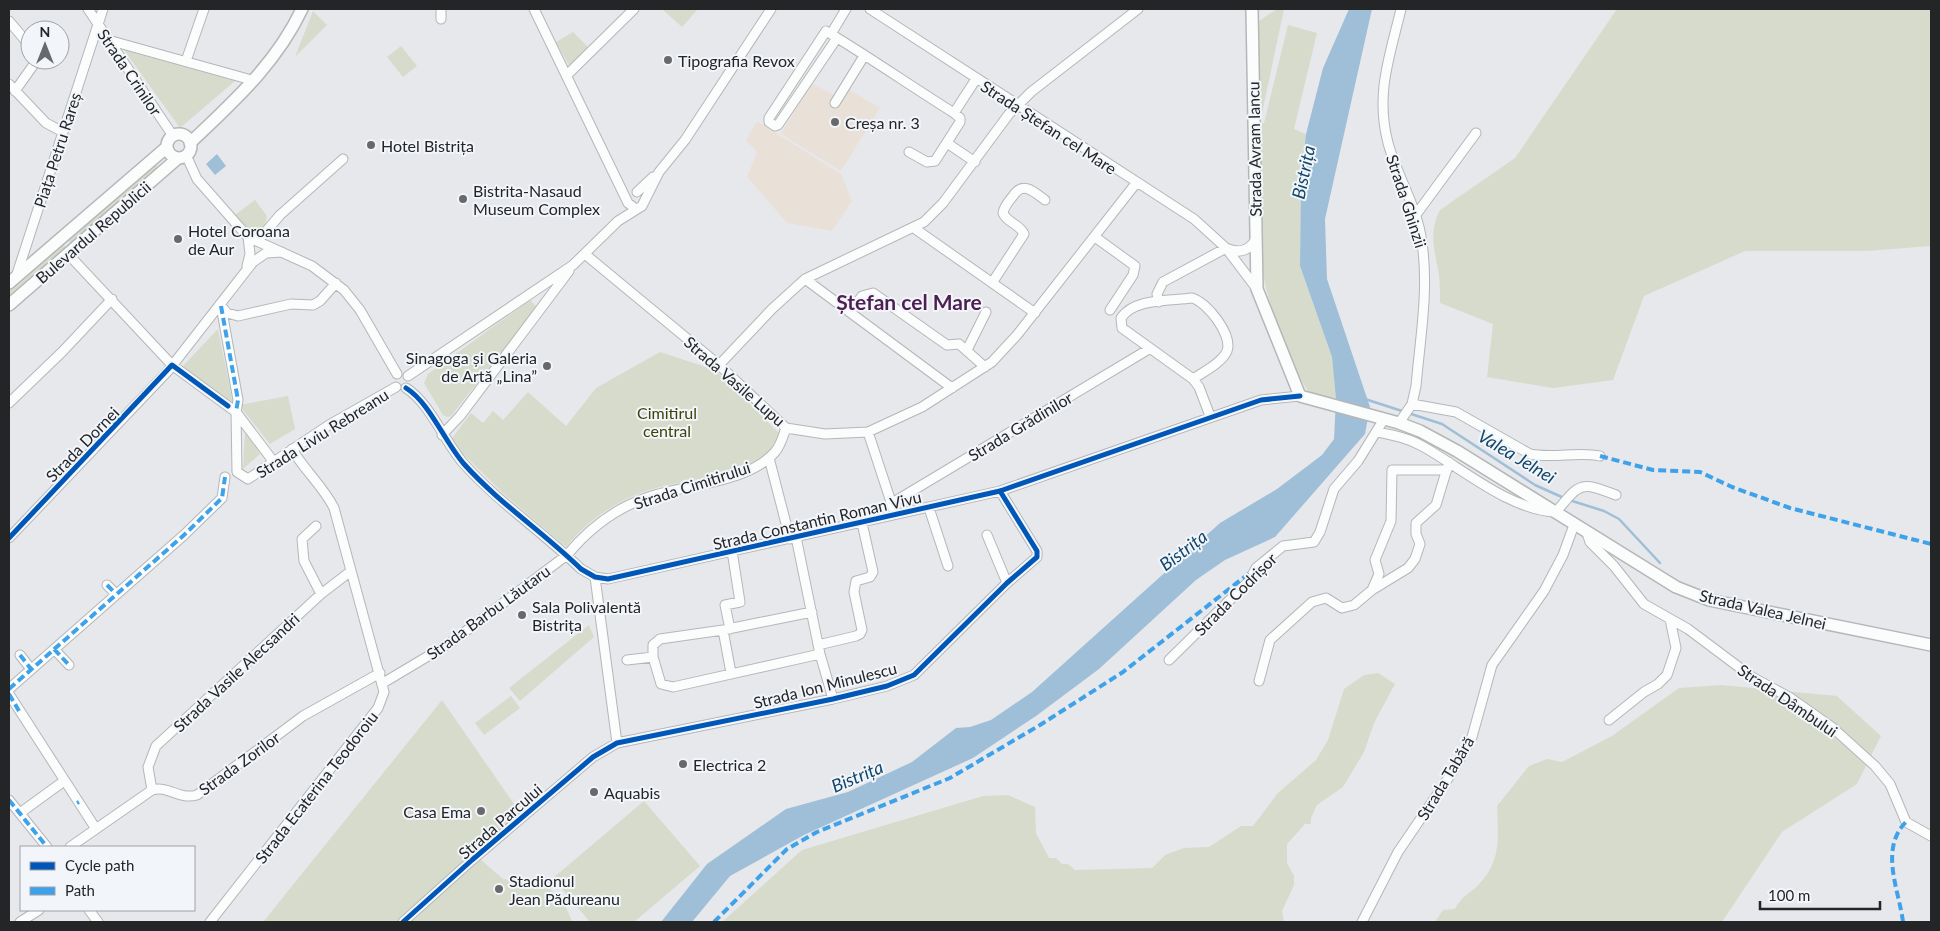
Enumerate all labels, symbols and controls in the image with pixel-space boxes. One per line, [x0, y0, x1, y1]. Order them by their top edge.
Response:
north arrow [20, 20, 70, 70]
text: N [40, 23, 50, 40]
street label: Strada Crinilor [94, 25, 166, 119]
place label: Tipografia Revox [678, 51, 795, 70]
marker: Tipografia Revox [662, 54, 674, 66]
street label: Strada Ștefan cel Mare [978, 76, 1120, 178]
street label: Strada Avram Iancu [1243, 81, 1265, 217]
street label: Piața Petru Rareș [29, 90, 85, 210]
place label: Creșa nr. 3 [845, 113, 920, 132]
marker: Creșa nr. 3 [829, 116, 841, 128]
place label: Hotel Bistrița [381, 136, 474, 155]
marker: Hotel Bistrița [365, 139, 377, 151]
water label: Bistrița [1287, 143, 1319, 201]
street label: Strada Ghinzii [1383, 152, 1431, 250]
street label: Bulevardul Republicii [32, 177, 154, 287]
place label: Bistrita-Nasaud Museum Complex [473, 181, 600, 218]
marker: Bistrita-Nasaud Museum Complex [457, 193, 469, 205]
place label: Hotel Coroana de Aur [188, 221, 290, 258]
marker: Hotel Coroana de Aur [172, 233, 184, 245]
district label: Ștefan cel Mare [836, 289, 982, 314]
street label: Strada Vasile Lupu [681, 332, 789, 430]
place label: Sinagoga și Galeria de Artă „Lina” [406, 348, 537, 385]
marker: Sinagoga și Galeria de Artă „Lina” [541, 360, 553, 372]
street label: Strada Liviu Rebreanu [252, 385, 392, 481]
street label: Strada Grădinilor [964, 387, 1076, 465]
street label: Strada Dornei [42, 403, 122, 485]
park label: Cimitirul central [637, 403, 697, 440]
water label: Valea Jelnei [1474, 424, 1560, 488]
street label: Strada Cimitirului [631, 457, 753, 513]
street label: Strada Constantin Roman Vivu [711, 487, 923, 553]
water label: Bistrița [1155, 525, 1211, 575]
street label: Strada Codrișor [1190, 549, 1280, 639]
street label: Strada Barbu Lăutaru [422, 561, 554, 663]
street label: Strada Valea Jelnei [1698, 585, 1828, 633]
place label: Sala Polivalentă Bistrița [532, 597, 641, 634]
street label: Strada Vasile Alecsandri [169, 609, 303, 735]
marker: Sala Polivalentă Bistrița [516, 609, 528, 621]
street label: Strada Ion Minulescu [751, 658, 899, 712]
street label: Strada Dâmbului [1735, 660, 1841, 740]
street label: Strada Ecaterina Teodoroiu [251, 707, 381, 867]
street label: Strada Zorilor [195, 727, 283, 799]
street label: Strada Tabără [1413, 733, 1477, 823]
place label: Electrica 2 [693, 755, 766, 774]
water label: Bistrița [828, 755, 886, 797]
marker: Electrica 2 [677, 758, 689, 770]
street label: Strada Parcului [454, 780, 546, 862]
place label: Aquabis [604, 783, 660, 802]
marker: Aquabis [588, 786, 600, 798]
place label: Casa Ema [403, 802, 471, 821]
marker: Casa Ema [475, 805, 487, 817]
legend [20, 846, 195, 911]
text: Cycle path [65, 856, 134, 874]
place label: Stadionul Jean Pădureanu [509, 871, 620, 908]
scale bar [1760, 878, 1880, 910]
text: Path [65, 881, 95, 899]
marker: Stadionul Jean Pădureanu [493, 883, 505, 895]
text: 100 m [1768, 886, 1810, 904]

